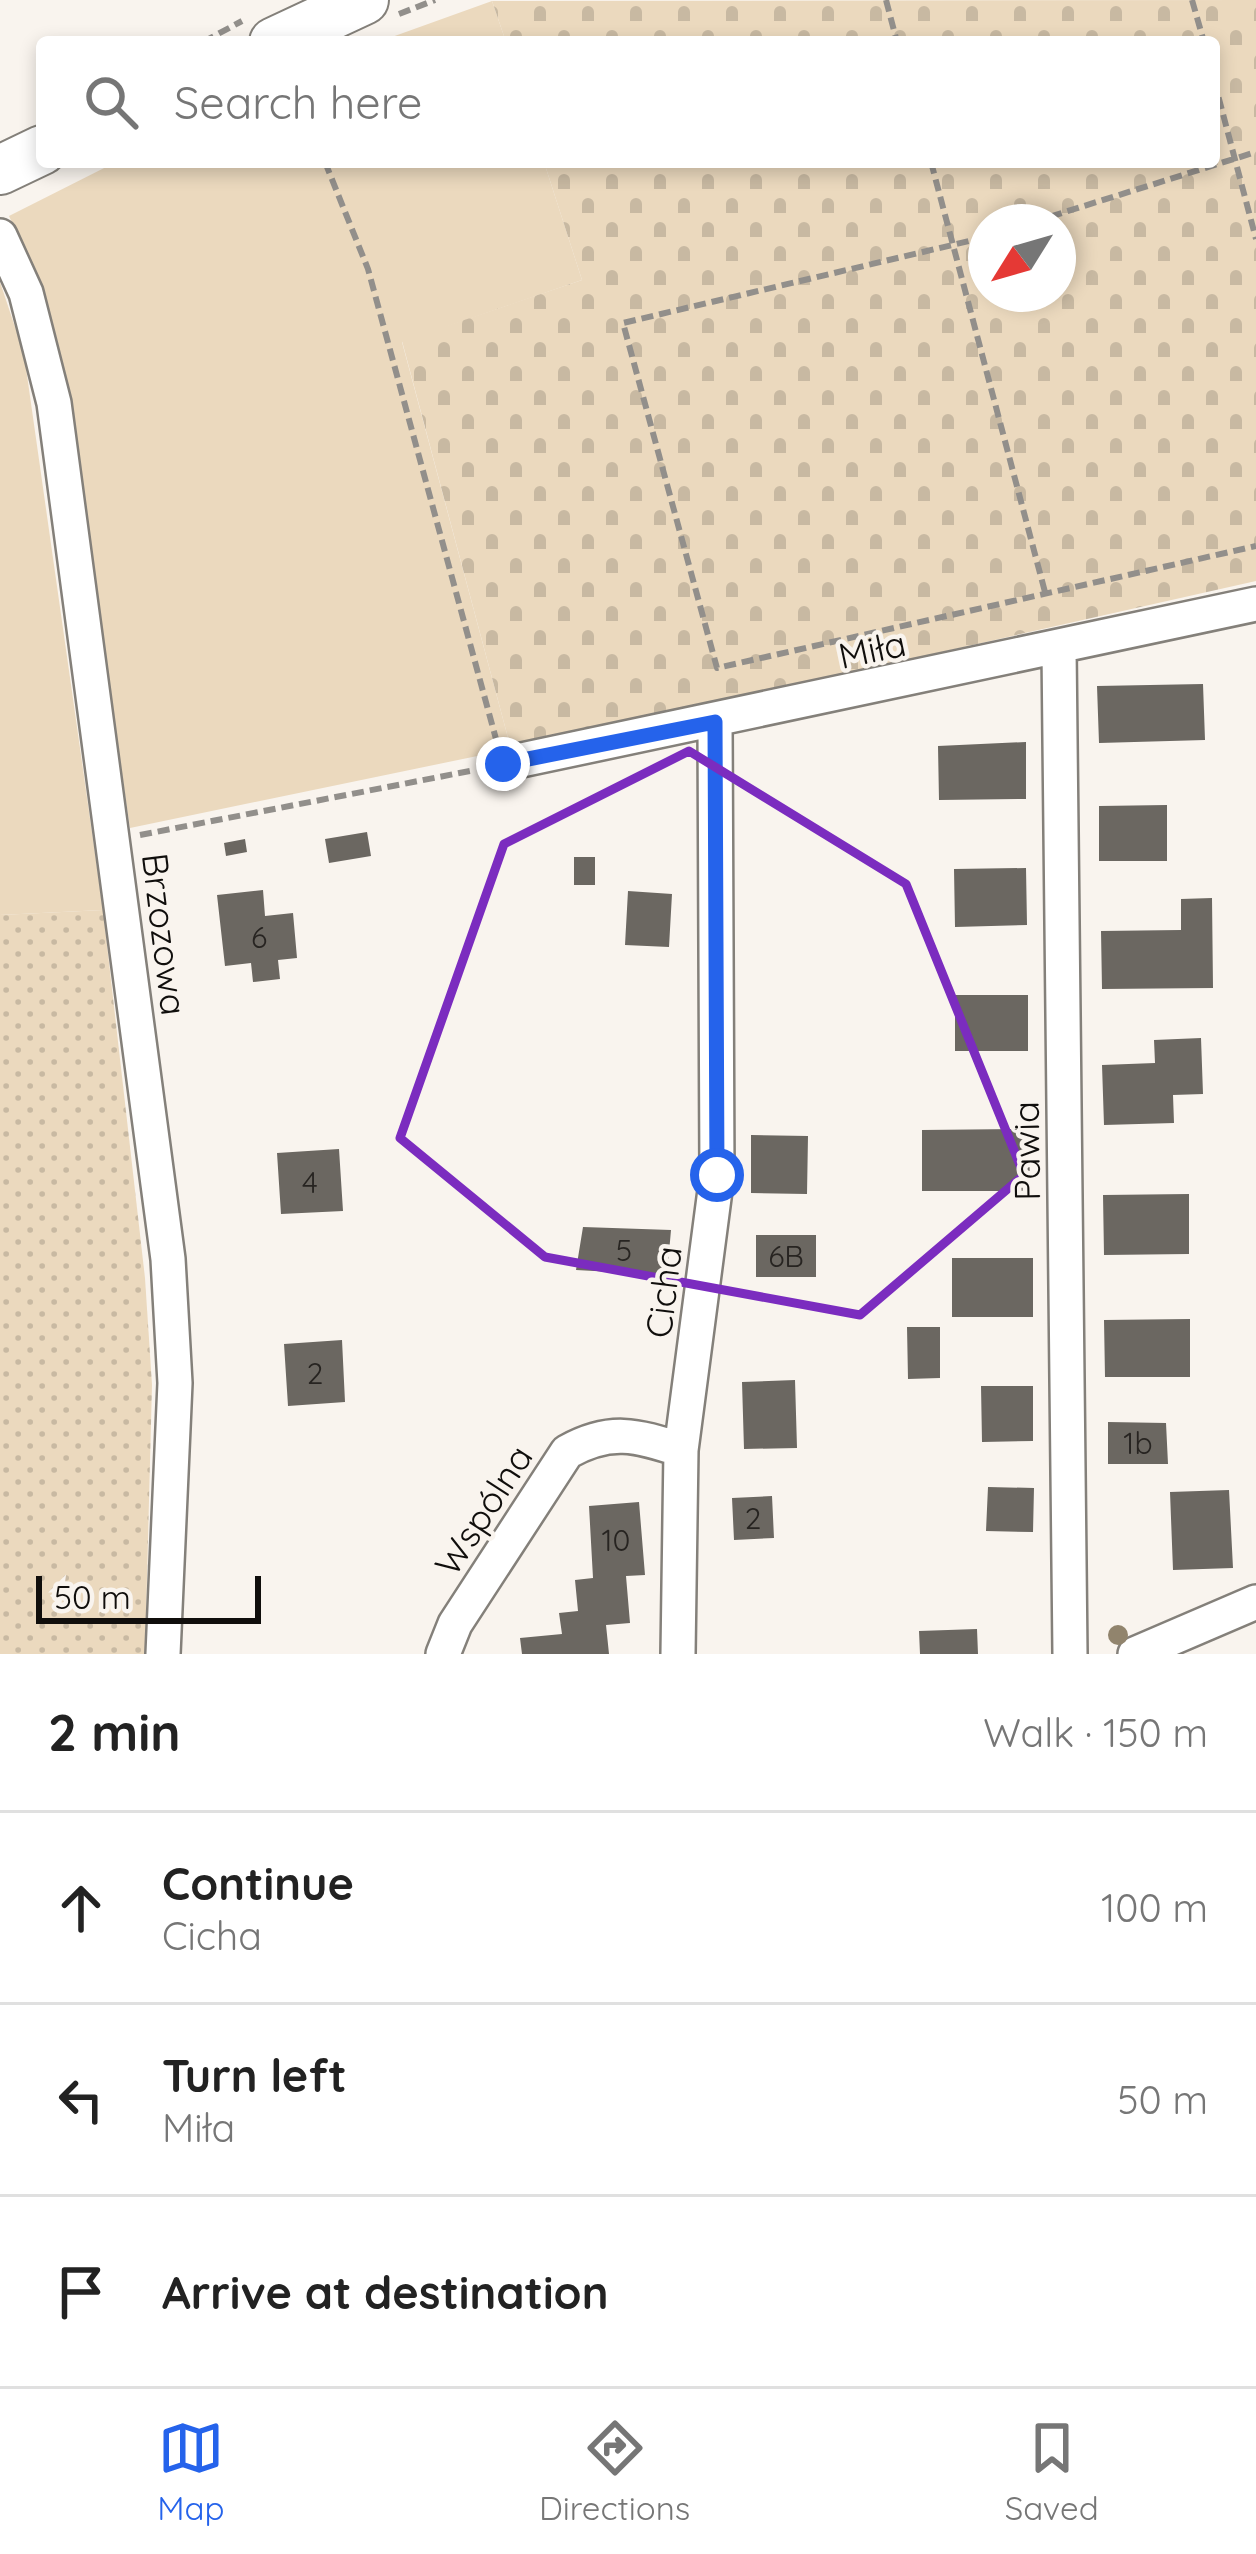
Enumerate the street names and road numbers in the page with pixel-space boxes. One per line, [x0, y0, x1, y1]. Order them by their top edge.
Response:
street label: Miła [834, 620, 910, 678]
street label: Brzozowa [133, 850, 197, 1018]
street label: Pawia [1003, 1101, 1049, 1201]
street label: Cicha [635, 1244, 691, 1340]
street label: Wspólna [424, 1436, 542, 1584]

